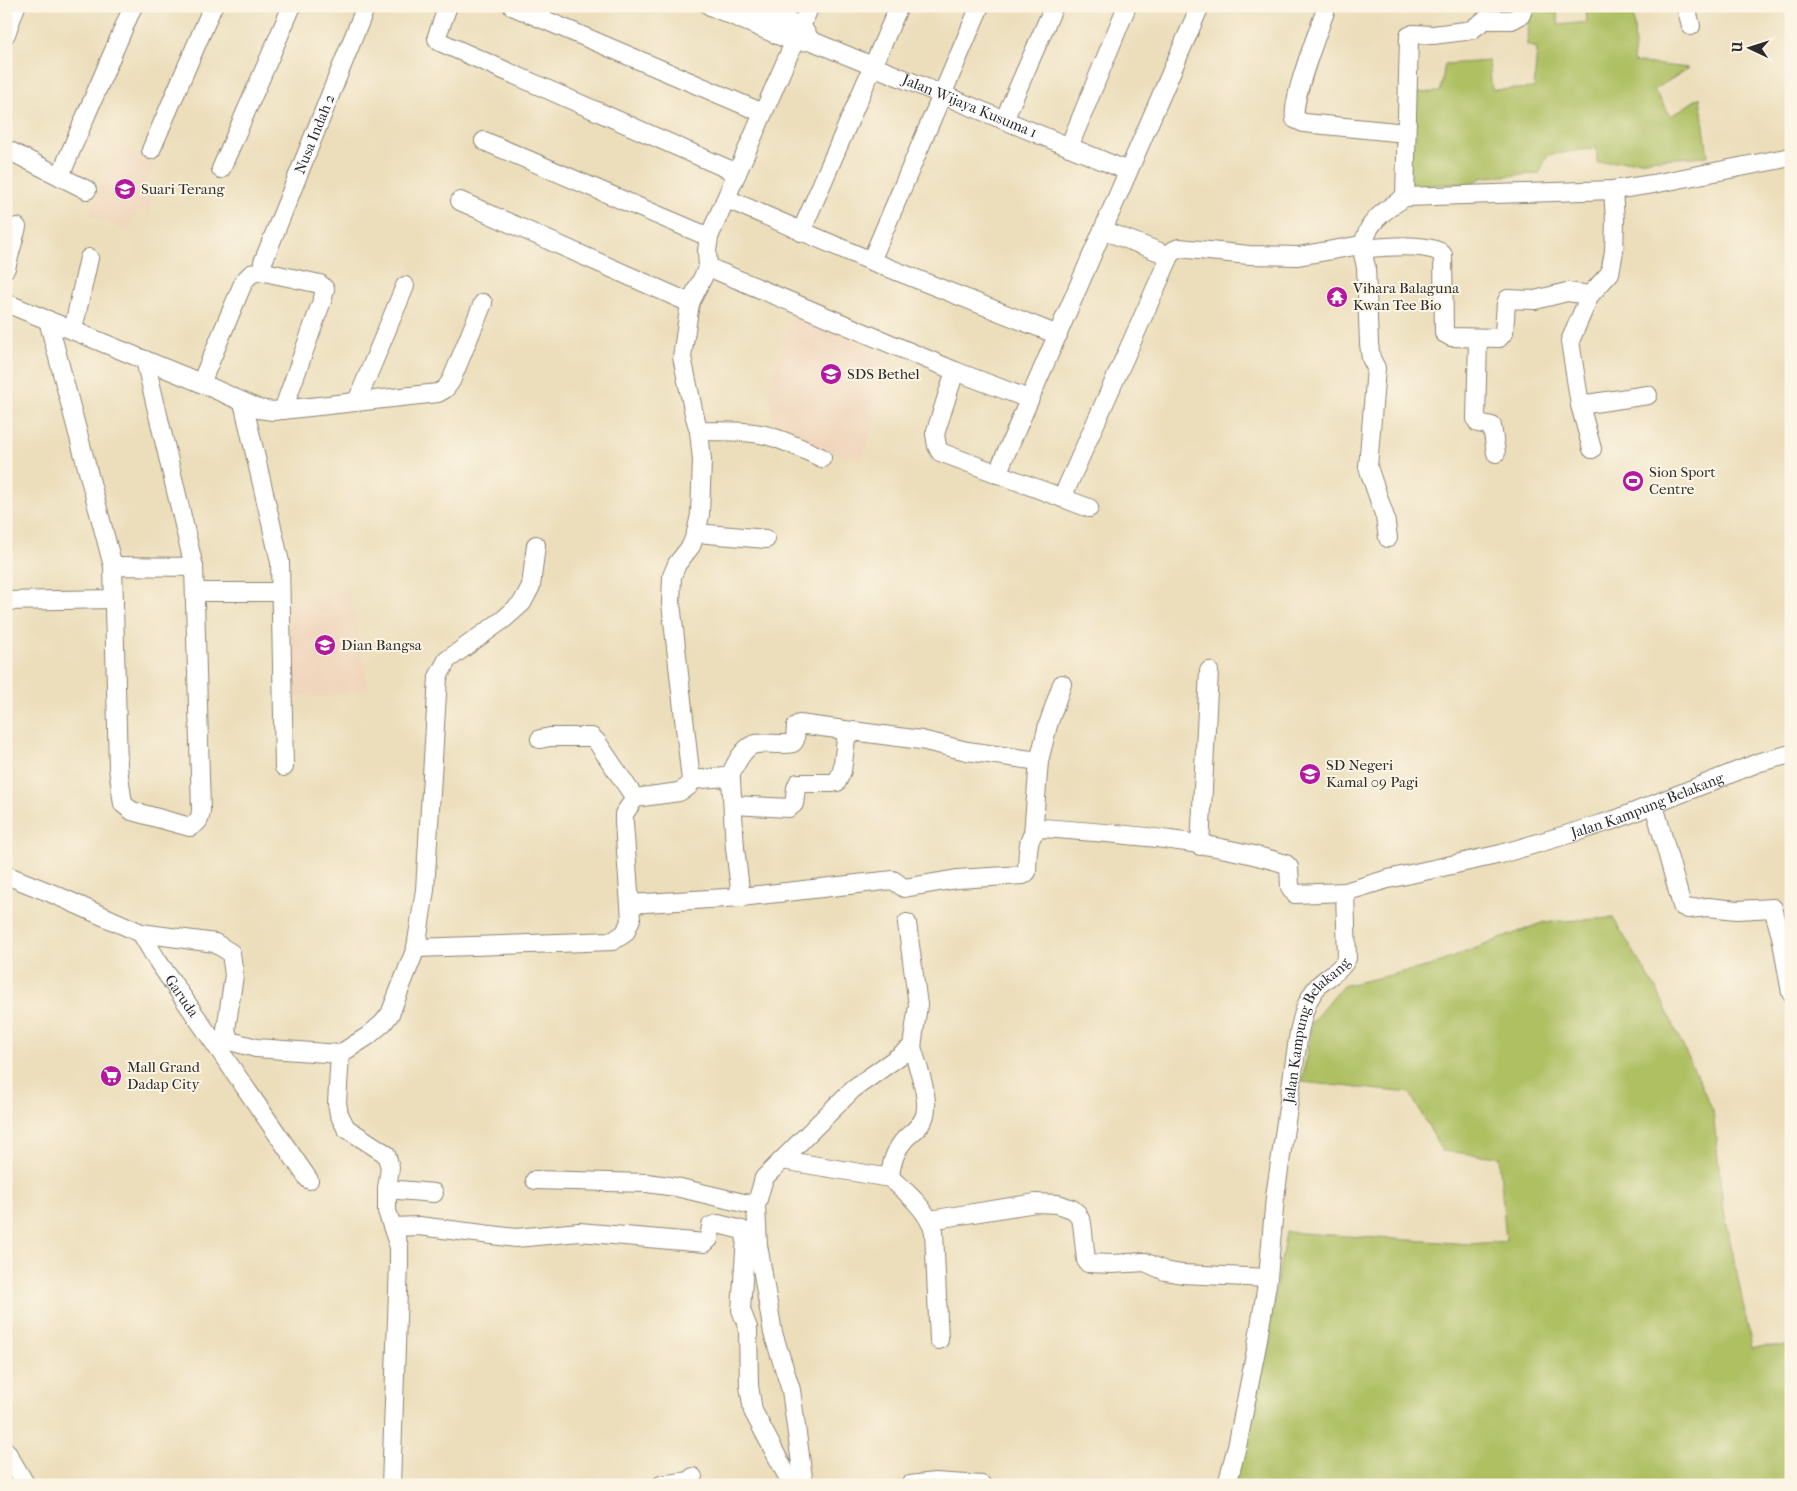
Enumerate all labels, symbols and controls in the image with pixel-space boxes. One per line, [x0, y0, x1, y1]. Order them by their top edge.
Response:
north arrow [1724, 22, 1774, 72]
text: U [1729, 41, 1746, 54]
street label: Jalan Wijaya Kusuma 1 [899, 70, 1040, 142]
street label: Nusa Indah 2 [290, 91, 339, 176]
school or university icon: Suari Terang [113, 177, 137, 201]
place label: Suari Terang [141, 180, 225, 198]
place label: Vihara Balaguna Kwan Tee Bio [1352, 279, 1460, 314]
temple icon: Vihara Balaguna Kwan Tee Bio [1325, 285, 1349, 309]
school or university icon: SDS Bethel [819, 362, 843, 386]
place label: SDS Bethel [847, 365, 920, 383]
place label: Sion Sport Centre [1649, 463, 1716, 498]
sports icon: Sion Sport Centre [1621, 469, 1645, 493]
school or university icon: Dian Bangsa [313, 633, 337, 657]
place label: Dian Bangsa [341, 636, 423, 654]
place label: SD Negeri Kamal 09 Pagi [1326, 756, 1419, 791]
school or university icon: SD Negeri Kamal 09 Pagi [1298, 762, 1322, 786]
street label: Jalan Kampung Belakang [1568, 768, 1727, 842]
street label: Jalan Kampung Belakang [1280, 953, 1355, 1106]
street label: Garuda [161, 971, 203, 1021]
place label: Mall Grand Dadap City [127, 1058, 201, 1093]
supermarket icon: Mall Grand Dadap City [99, 1064, 123, 1088]

